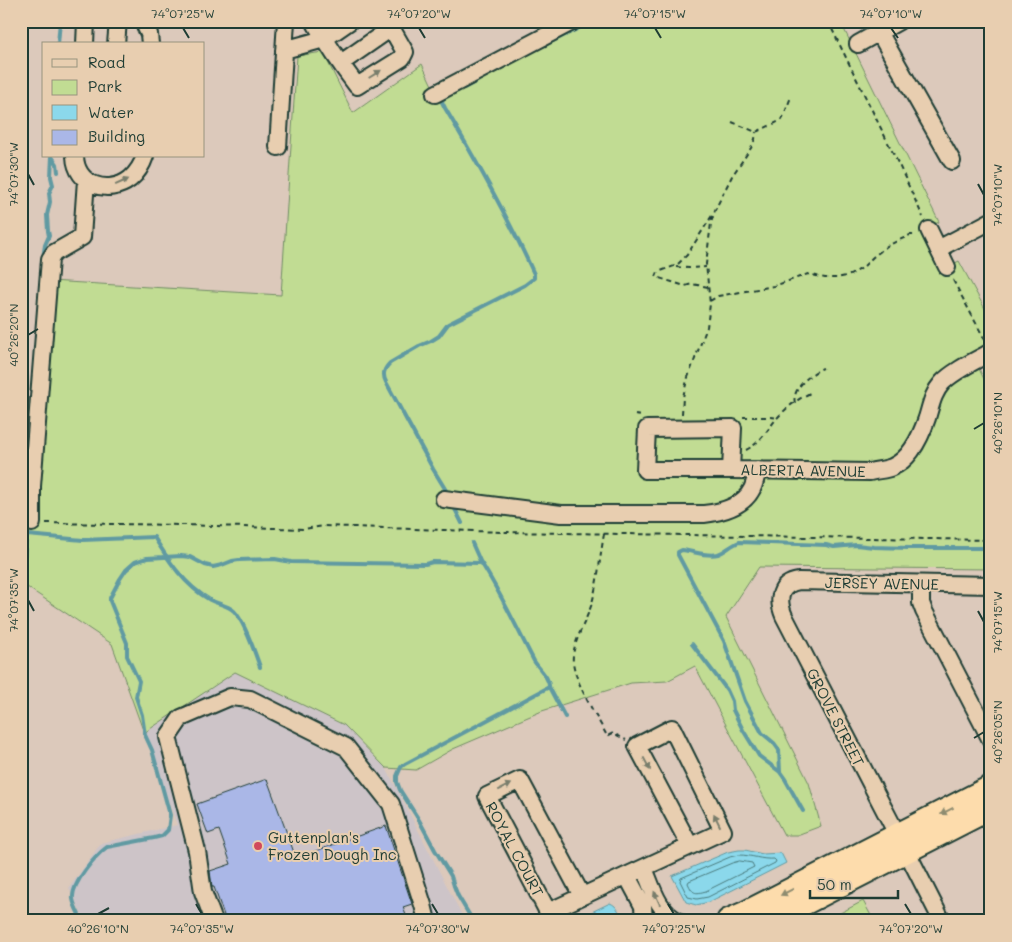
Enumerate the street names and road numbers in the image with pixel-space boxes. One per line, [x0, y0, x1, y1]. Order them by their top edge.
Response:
street label: ALBERTA AVENUE [740, 459, 866, 481]
street label: JERSEY AVENUE [825, 572, 940, 594]
street label: GROVE STREET [803, 665, 869, 769]
street label: ROYAL COURT [482, 798, 548, 900]

